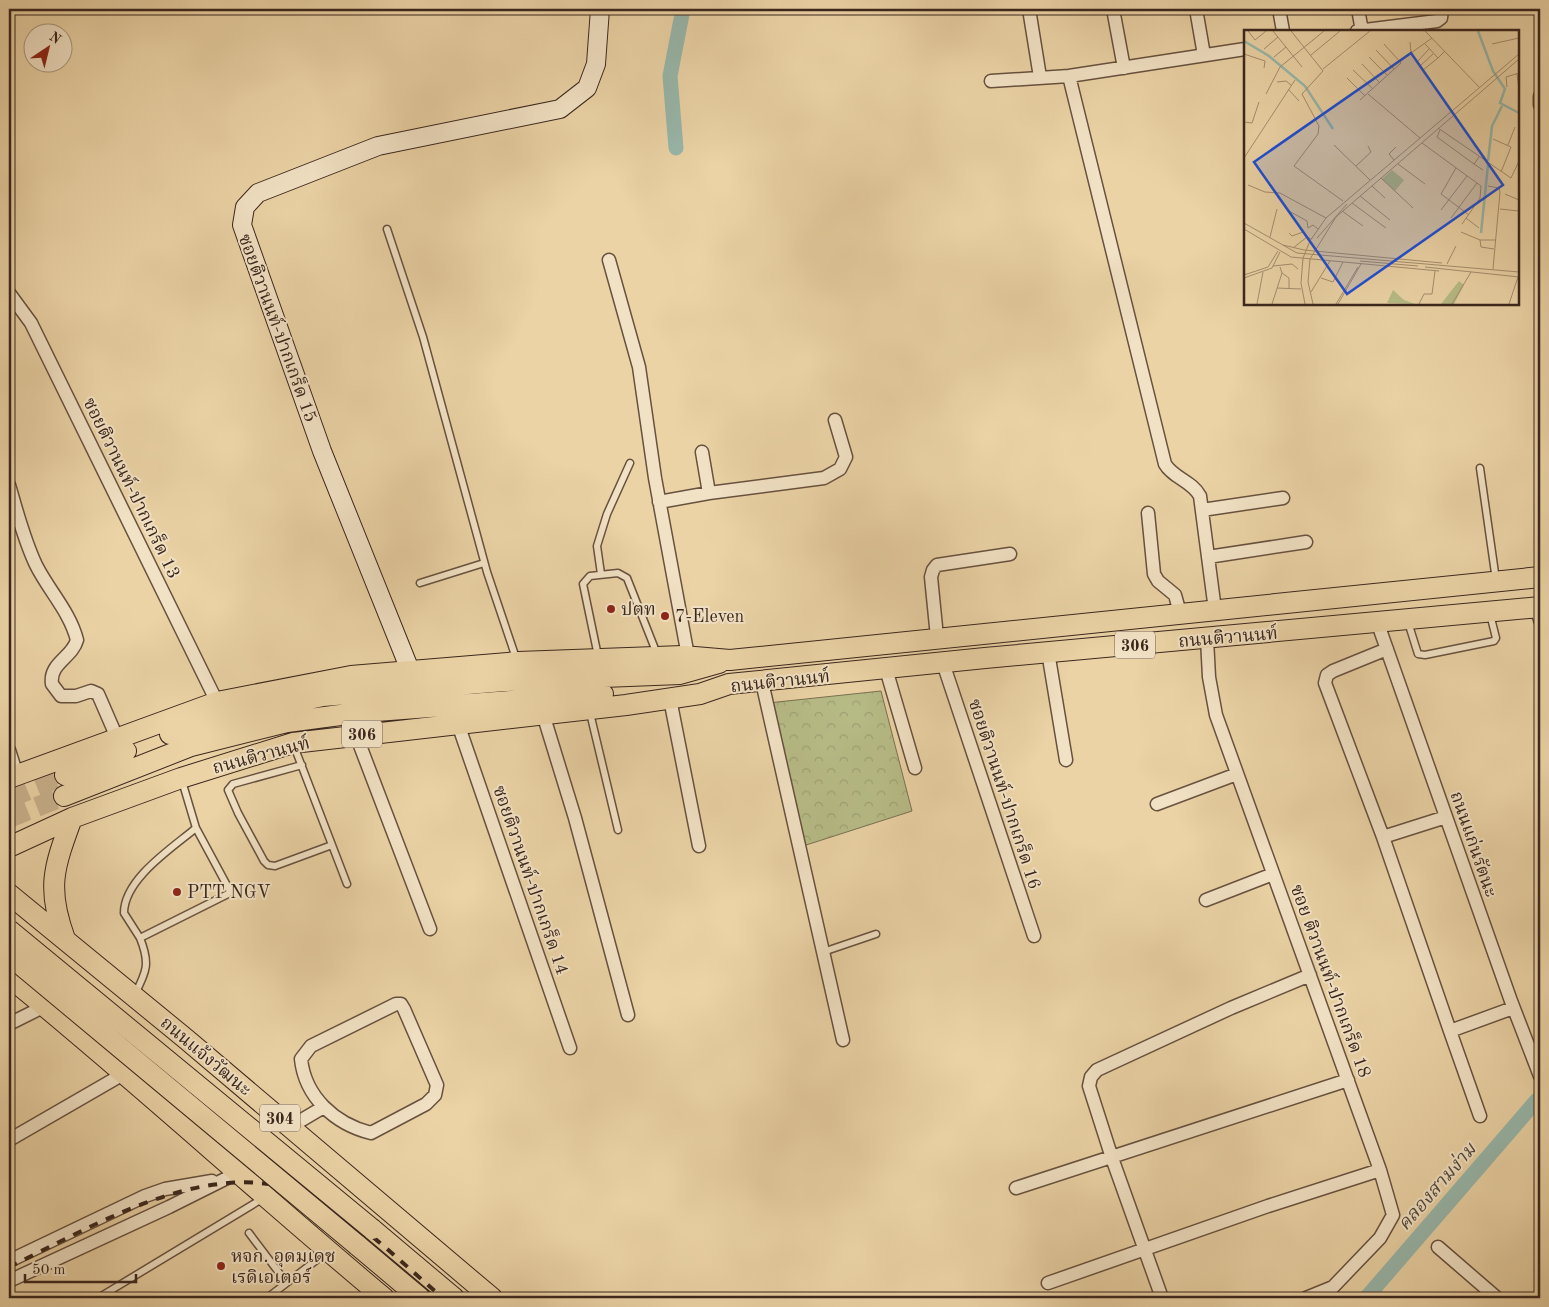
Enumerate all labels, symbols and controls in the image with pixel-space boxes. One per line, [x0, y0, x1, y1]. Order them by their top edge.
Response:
north arrow [22, 22, 72, 72]
text: N [46, 29, 64, 47]
inset map [1244, 30, 1519, 305]
street label: ซอยติวานนท์-ปากเกร็ด 15 [235, 231, 322, 425]
street label: ซอยติวานนท์-ปากเกร็ด 13 [79, 394, 185, 582]
place label: ปตท [621, 601, 656, 619]
marker: ปตท [605, 603, 617, 615]
place label: 7-Eleven [675, 608, 745, 626]
marker: 7-Eleven [659, 610, 671, 622]
street label: ถนนติวานนท์ [1177, 622, 1279, 651]
road number: 306 [1115, 632, 1155, 658]
street label: ถนนติวานนท์ [729, 665, 831, 696]
street label: ซอยติวานนท์-ปากเกร็ด 16 [965, 696, 1046, 892]
road number: 306 [342, 721, 382, 748]
street label: ถนนติวานนท์ [210, 731, 312, 778]
street label: ซอยติวานนท์-ปากเกร็ด 14 [489, 782, 574, 977]
street label: ถนนแก่นรัตนะ [1447, 789, 1501, 899]
street label: ซอย ติวานนท์-ปากเกร็ด 18 [1287, 882, 1376, 1080]
place label: PTT NGV [187, 884, 271, 902]
marker: PTT NGV [171, 886, 183, 898]
street label: ถนนแจ้งวัฒนะ [157, 1012, 255, 1100]
road number: 304 [260, 1104, 300, 1132]
water label: คลองสามง่าม [1393, 1137, 1482, 1235]
place label: หจก. อุดมเดช เรดิเอเตอร์ [231, 1248, 335, 1287]
scale bar [25, 1252, 136, 1284]
marker: หจก. อุดมเดช เรดิเอเตอร์ [215, 1260, 227, 1272]
text: 50 m [32, 1263, 66, 1278]

